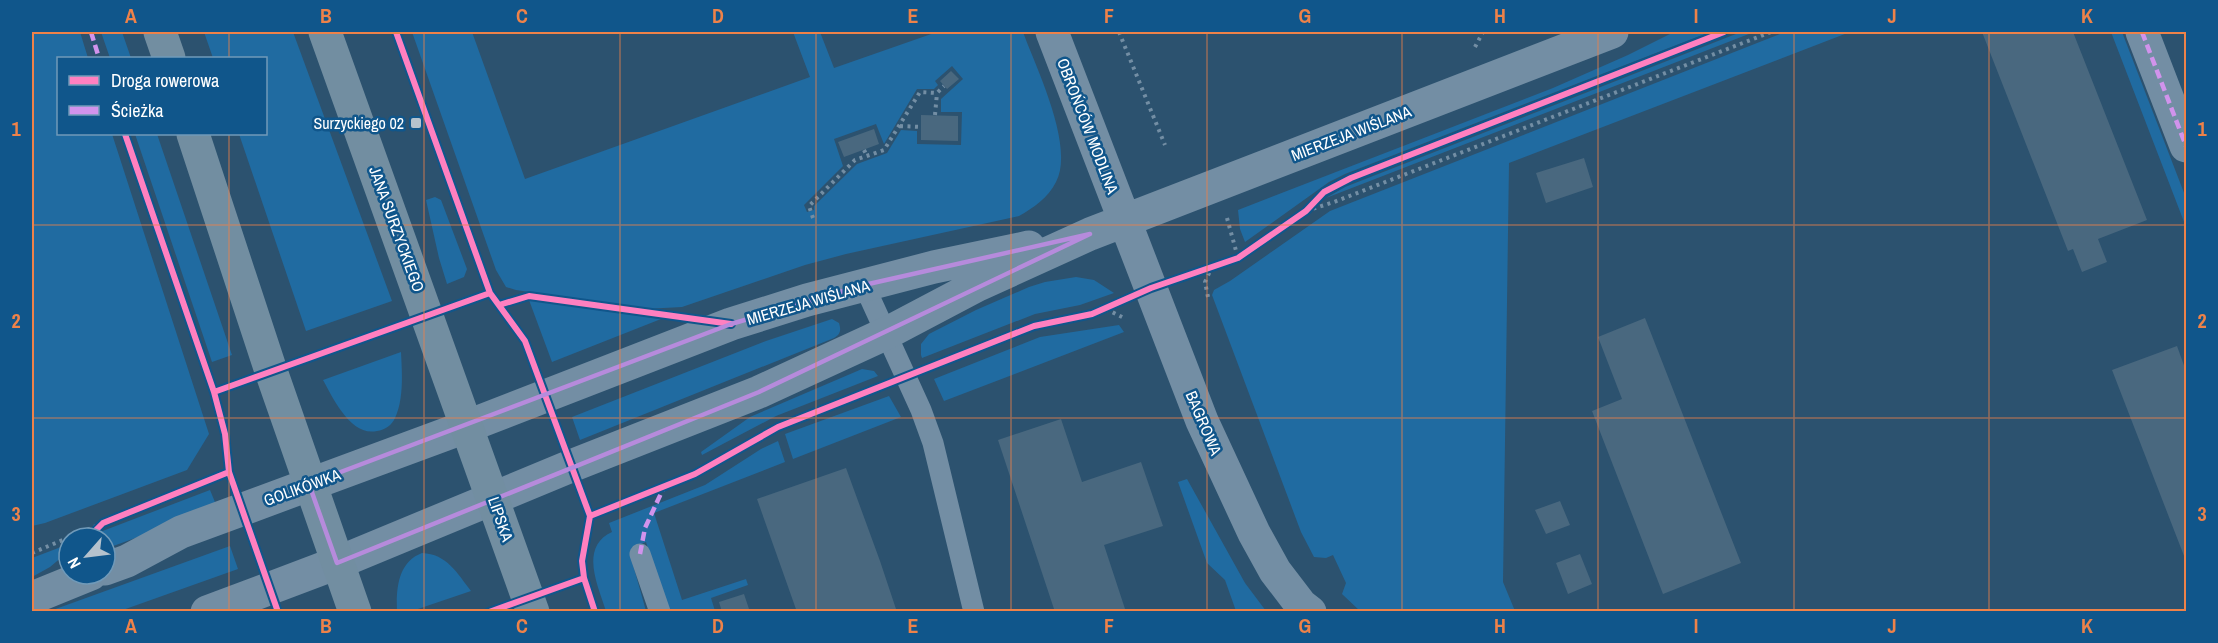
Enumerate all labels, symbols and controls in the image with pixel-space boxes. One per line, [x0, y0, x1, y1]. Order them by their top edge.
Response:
text: A [125, 2, 137, 29]
text: B [320, 2, 332, 29]
text: C [516, 2, 528, 29]
text: D [712, 2, 724, 29]
text: E [908, 2, 919, 29]
text: F [1104, 2, 1114, 29]
text: G [1299, 2, 1311, 29]
text: H [1494, 2, 1506, 29]
text: I [1694, 2, 1698, 29]
text: J [1887, 2, 1897, 29]
text: K [2081, 2, 2093, 29]
street label: OBROŃCÓW MODLINA [1052, 55, 1124, 197]
legend [57, 57, 267, 135]
text: Droga rowerowa [111, 68, 219, 93]
text: Ścieżka [111, 98, 164, 123]
street label: MIERZEJA WIŚLANA [1288, 100, 1414, 166]
place label: Surzyckiego 02 [314, 112, 404, 134]
text: 1 [11, 115, 21, 142]
text: 1 [2197, 115, 2207, 142]
marker: Surzyckiego 02 [409, 116, 423, 130]
street label: JANA SURZYCKIEGO [364, 163, 430, 295]
street label: MIERZEJA WIŚLANA [744, 274, 872, 330]
text: 2 [11, 307, 21, 334]
text: 2 [2197, 307, 2207, 334]
street label: BAGROWA [1181, 387, 1228, 459]
street label: GOLIKÓWKA [261, 463, 344, 511]
street label: LIPSKA [483, 494, 519, 545]
text: 3 [11, 500, 21, 527]
text: 3 [2197, 500, 2207, 527]
north arrow [57, 526, 117, 586]
text: N [62, 554, 86, 572]
text: A [125, 612, 137, 639]
text: B [320, 612, 332, 639]
text: C [516, 612, 528, 639]
text: D [712, 612, 724, 639]
text: E [908, 612, 919, 639]
text: F [1104, 612, 1114, 639]
text: G [1299, 612, 1311, 639]
text: H [1494, 612, 1506, 639]
text: I [1694, 612, 1698, 639]
text: J [1887, 612, 1897, 639]
text: K [2081, 612, 2093, 639]

